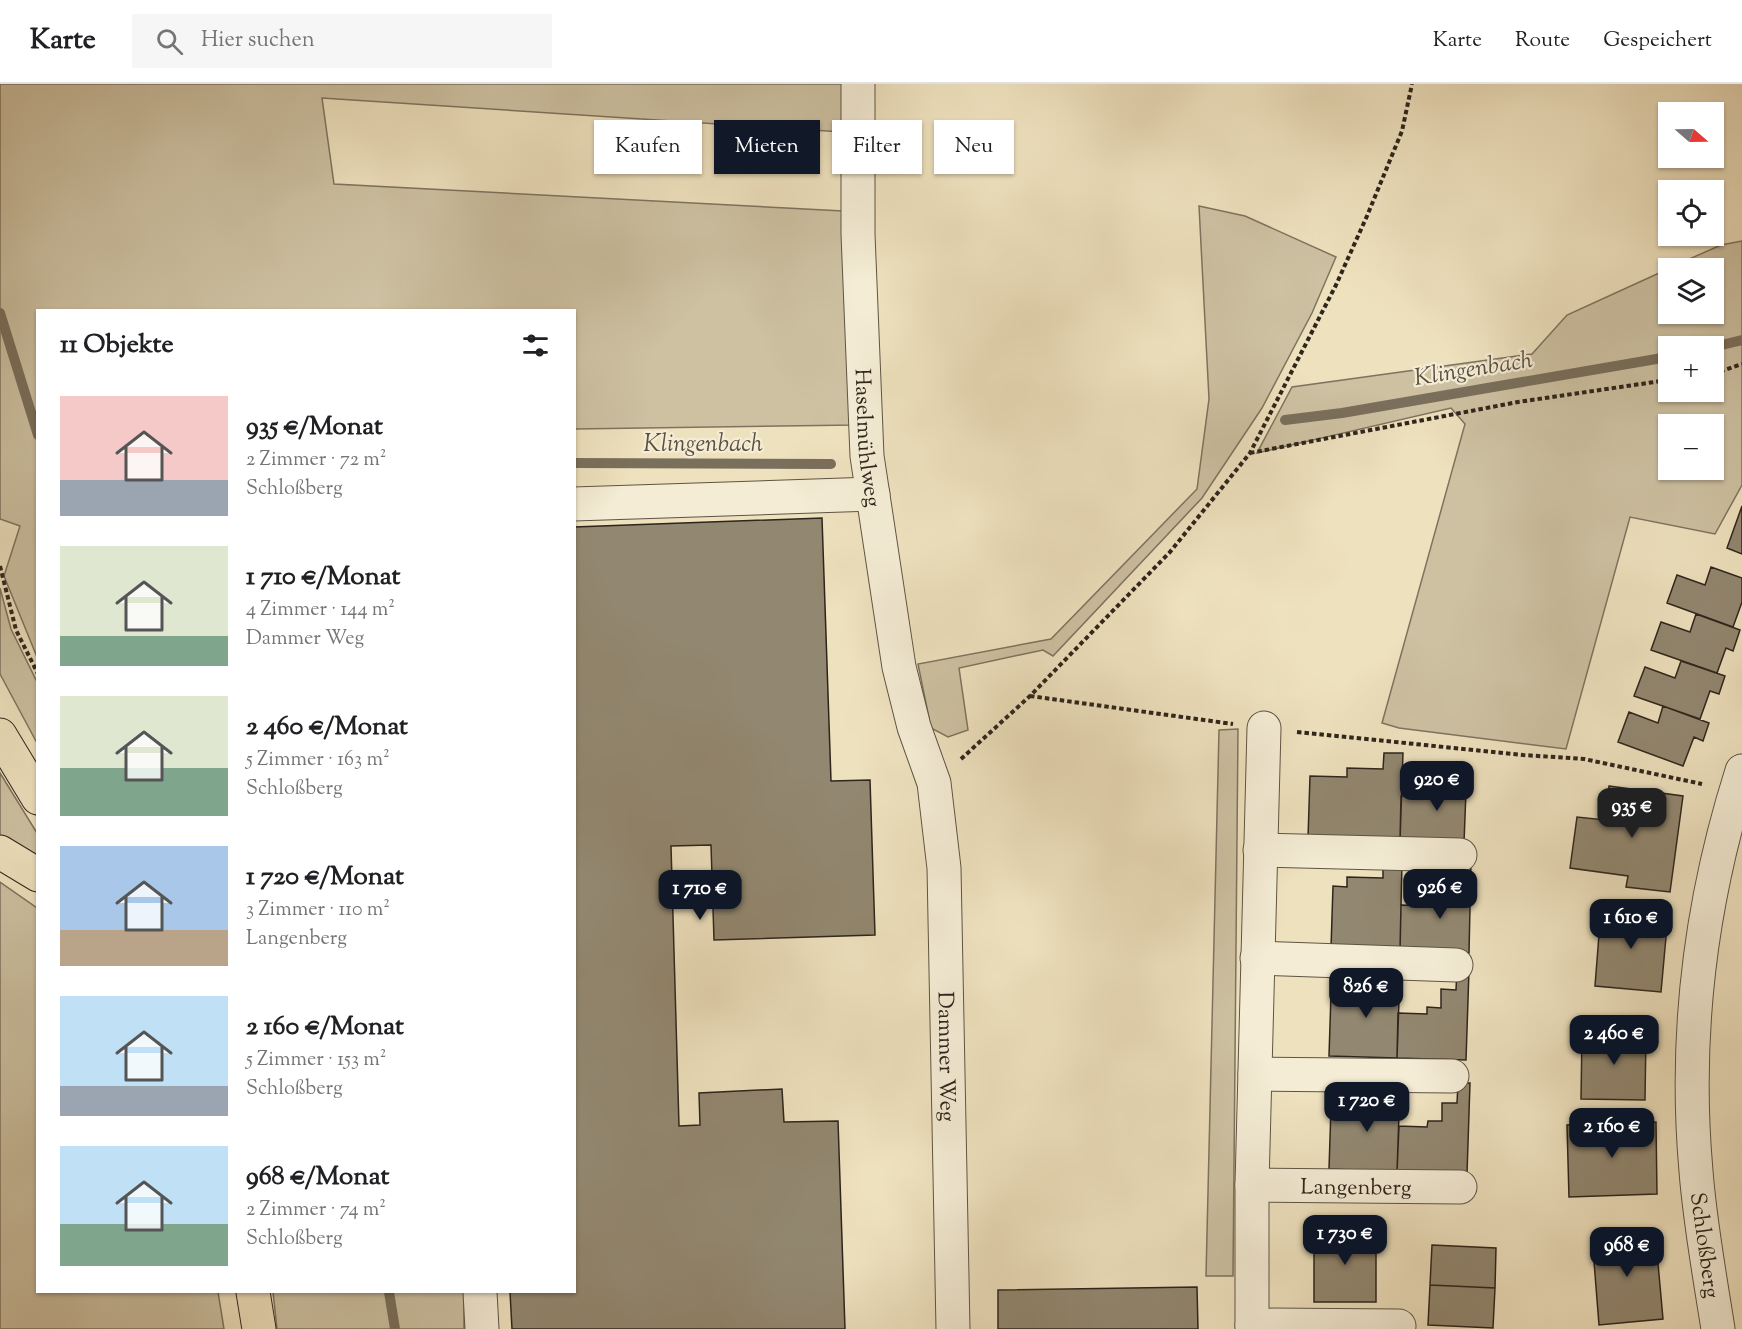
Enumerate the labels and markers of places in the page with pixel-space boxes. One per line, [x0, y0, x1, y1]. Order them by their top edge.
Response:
pin: 920 € [1395, 761, 1479, 812]
pin: 935 € [1590, 788, 1674, 839]
pin: 926 € [1398, 869, 1482, 920]
pin: 1 710 € [645, 870, 755, 921]
pin: 1 610 € [1576, 899, 1686, 950]
pin: 826 € [1324, 968, 1408, 1019]
pin: 2 460 € [1559, 1015, 1669, 1066]
pin: 1 720 € [1312, 1082, 1422, 1133]
pin: 2 160 € [1557, 1108, 1667, 1159]
pin: 1 730 € [1290, 1215, 1400, 1266]
pin: 968 € [1585, 1227, 1669, 1278]

